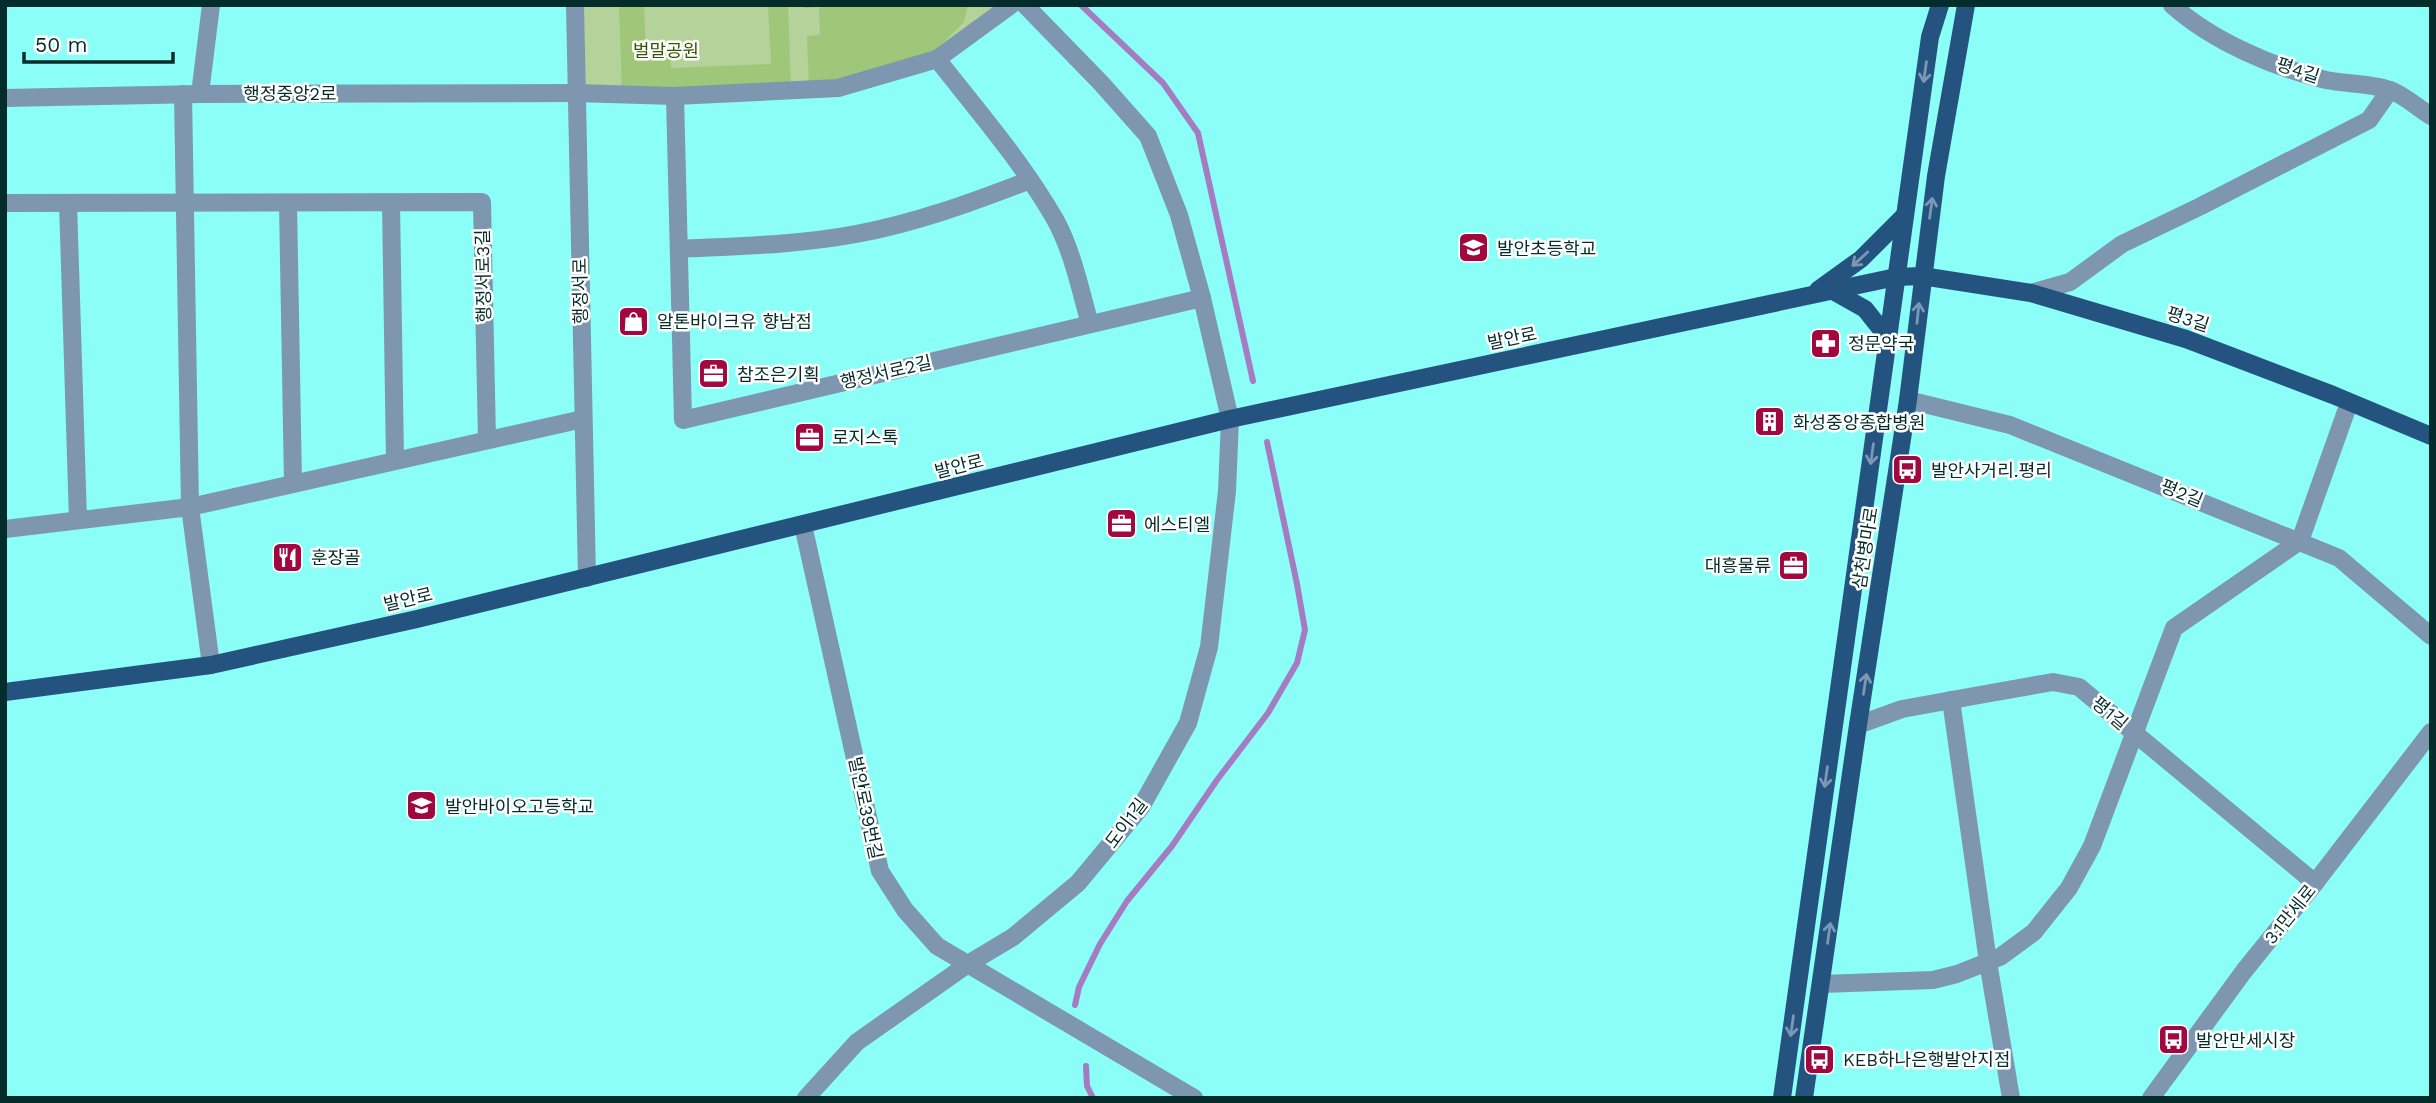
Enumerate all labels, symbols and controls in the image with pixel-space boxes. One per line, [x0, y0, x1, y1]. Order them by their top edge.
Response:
scale bar [24, 21, 173, 65]
text: 50 m [35, 32, 87, 57]
park label: 벌말공원 [633, 40, 699, 61]
street label: 평4길 [2274, 53, 2322, 87]
one-way arrow [1918, 60, 1931, 82]
street label: 행정중앙2로 [243, 83, 337, 104]
one-way arrow [1925, 198, 1938, 220]
street label: 행정서로3길 [472, 229, 494, 323]
school or university icon: 발안초등학교 [1457, 231, 1491, 265]
place label: 발안초등학교 [1497, 238, 1596, 259]
one-way arrow [1851, 251, 1869, 267]
street label: 행정서로 [569, 258, 591, 324]
one-way arrow [1911, 302, 1924, 325]
street label: 평3길 [2164, 302, 2212, 336]
shop icon: 알톤바이크유 향남점 [617, 304, 651, 338]
place label: 알톤바이크유 향남점 [657, 311, 812, 332]
street label: 발안로 [1486, 323, 1538, 353]
pharmacy icon: 정문약국 [1808, 326, 1842, 360]
place label: 정문약국 [1848, 333, 1914, 354]
street label: 행정서로2길 [838, 351, 934, 393]
office icon: 참조은기획 [697, 357, 731, 391]
place label: 참조은기획 [737, 364, 820, 385]
building icon: 화성중앙종합병원 [1753, 405, 1787, 439]
place label: 화성중앙종합병원 [1793, 412, 1925, 433]
office icon: 로지스톡 [792, 420, 826, 454]
place label: 로지스톡 [832, 427, 898, 448]
one-way arrow [1865, 443, 1878, 465]
street label: 발안로 [932, 450, 986, 482]
bus stop icon: 발안사거리.평리 [1891, 453, 1925, 487]
place label: 발안사거리.평리 [1931, 460, 2052, 481]
street label: 평2길 [2158, 475, 2206, 511]
street label: 삼천병마로 [1848, 505, 1882, 591]
office icon: 에스티엘 [1104, 507, 1138, 541]
place label: 에스티엘 [1144, 514, 1210, 535]
restaurant icon: 훈장골 [271, 540, 305, 574]
place label: 훈장골 [311, 547, 361, 568]
office icon: 대흥물류 [1777, 548, 1811, 582]
place label: 대흥물류 [1705, 555, 1771, 576]
street label: 발안로 [381, 583, 435, 615]
one-way arrow [1859, 673, 1872, 696]
street label: 평1길 [2088, 692, 2132, 734]
street label: 발안로39번길 [845, 755, 887, 861]
one-way arrow [1820, 765, 1833, 788]
school or university icon: 발안바이오고등학교 [405, 789, 439, 823]
street label: 도이1길 [1101, 794, 1151, 852]
place label: 발안바이오고등학교 [445, 796, 594, 817]
street label: 3.1만세로 [2260, 880, 2320, 948]
one-way arrow [1823, 922, 1836, 945]
one-way arrow [1785, 1015, 1798, 1037]
bus stop icon: 발안만세시장 [2156, 1023, 2190, 1057]
place label: 발안만세시장 [2196, 1030, 2295, 1051]
bus stop icon: KEB하나은행발안지점 [1803, 1042, 1837, 1076]
place label: KEB하나은행발안지점 [1843, 1049, 2011, 1070]

